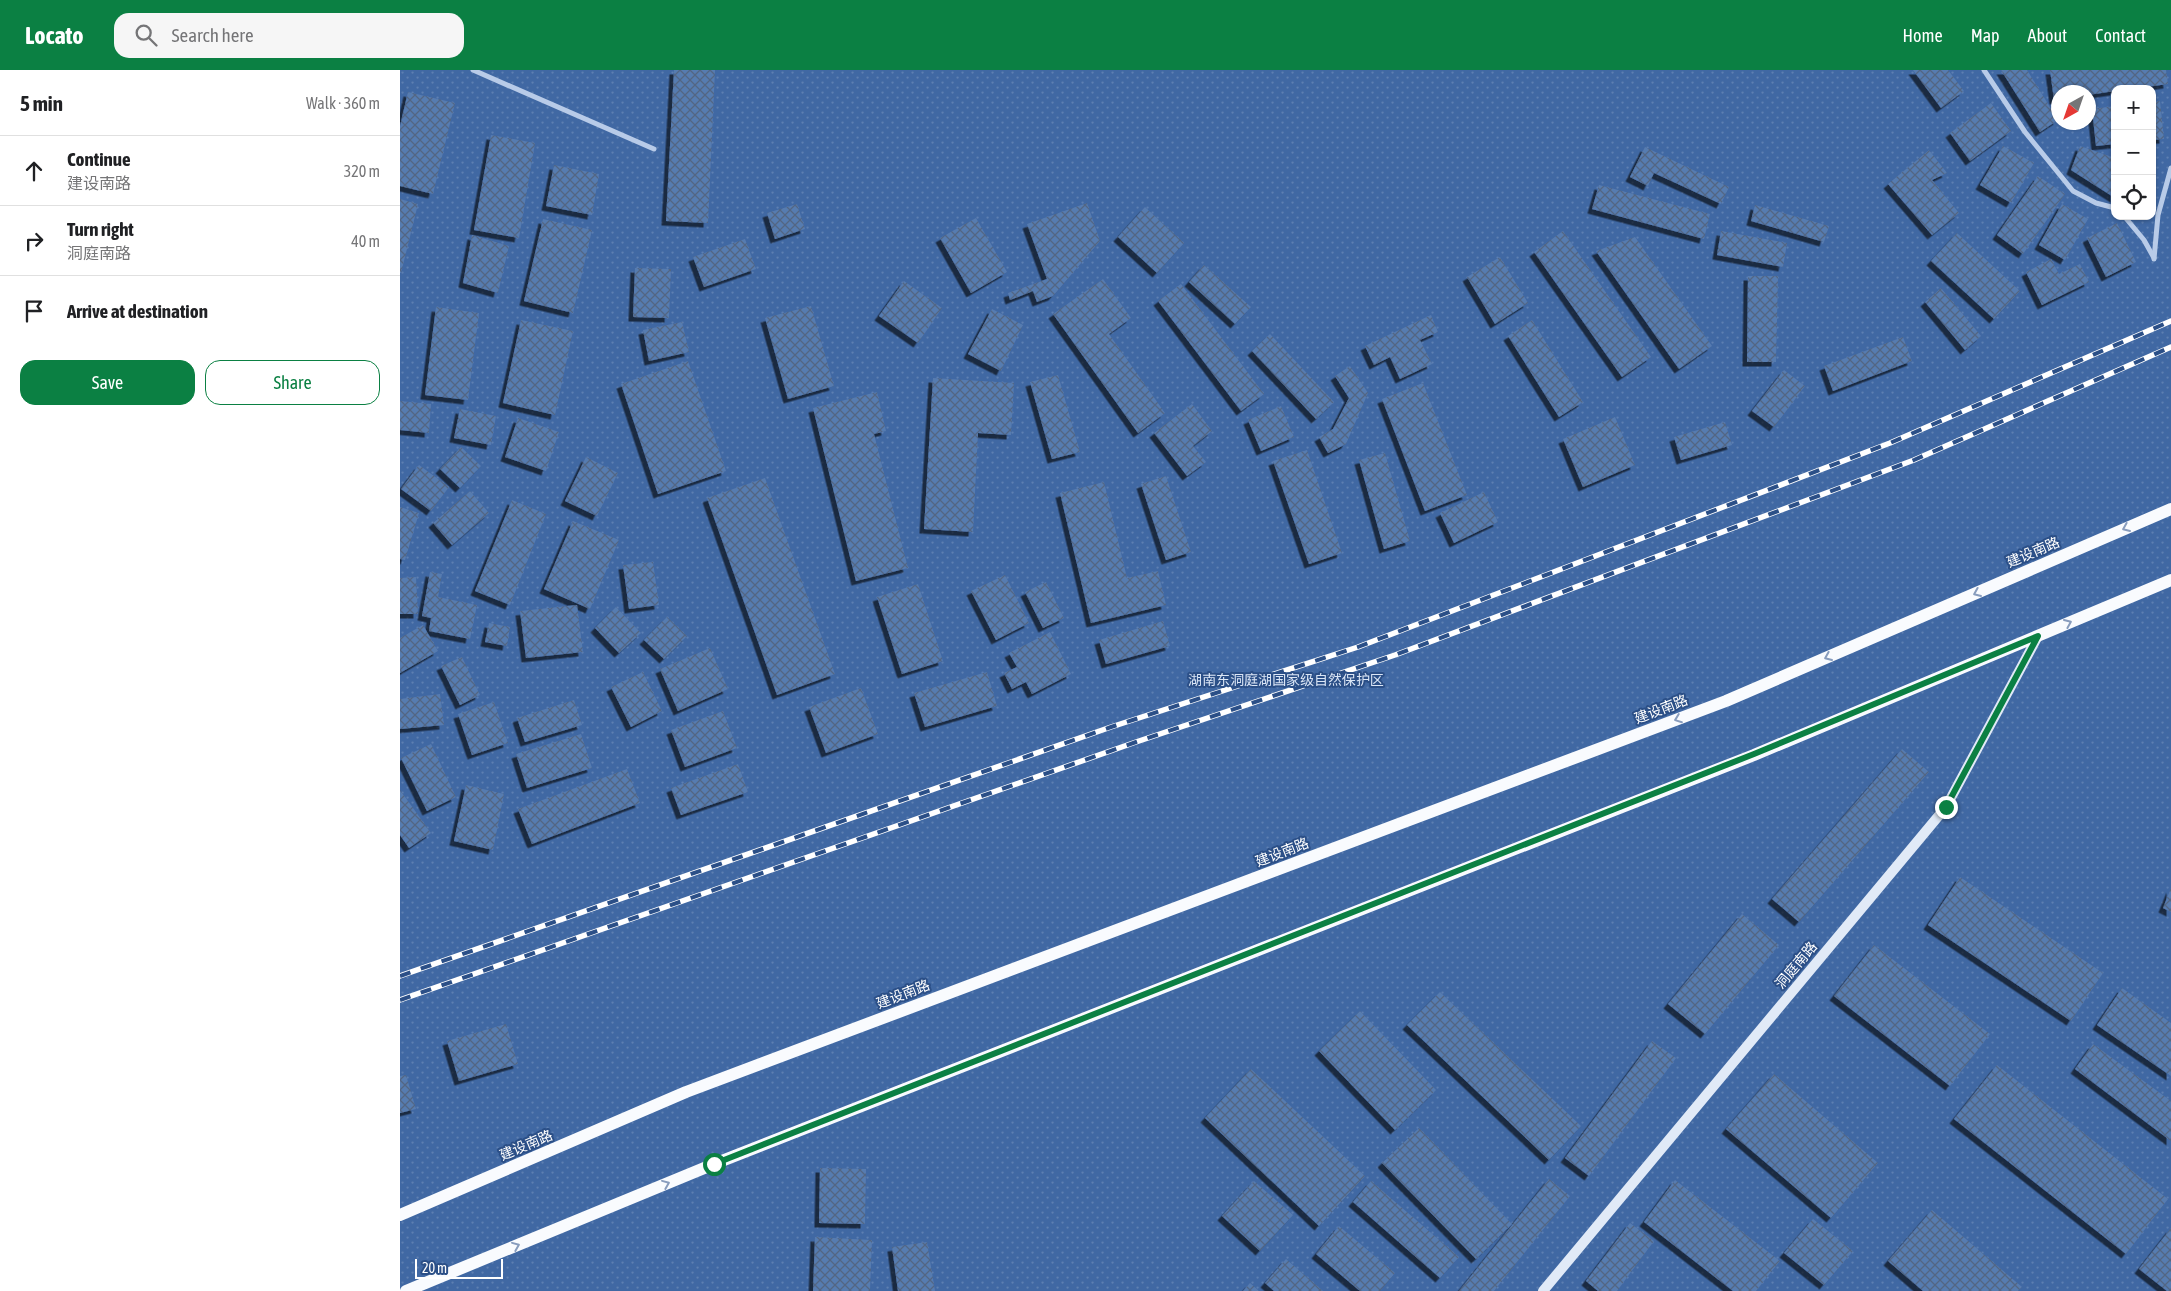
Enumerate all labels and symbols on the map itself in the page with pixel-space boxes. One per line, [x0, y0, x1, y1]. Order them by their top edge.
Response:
north arrow [2051, 85, 2096, 130]
one-way arrow [2122, 522, 2131, 533]
street label: 建设南路 [2004, 534, 2062, 570]
one-way arrow [1973, 586, 1982, 597]
one-way arrow [2063, 619, 2072, 629]
one-way arrow [1824, 650, 1833, 661]
park label: 湖南东洞庭湖国家级自然保护区 [1188, 672, 1384, 688]
street label: 建设南路 [1632, 691, 1690, 727]
one-way arrow [1674, 713, 1682, 723]
route end [1935, 796, 1958, 819]
street label: 建设南路 [1253, 834, 1311, 870]
street label: 洞庭南路 [1772, 938, 1820, 992]
street label: 建设南路 [874, 976, 932, 1012]
street label: 建设南路 [497, 1127, 555, 1163]
route start [703, 1153, 726, 1176]
one-way arrow [661, 1179, 670, 1190]
one-way arrow [511, 1241, 520, 1252]
scale bar [415, 1256, 502, 1279]

